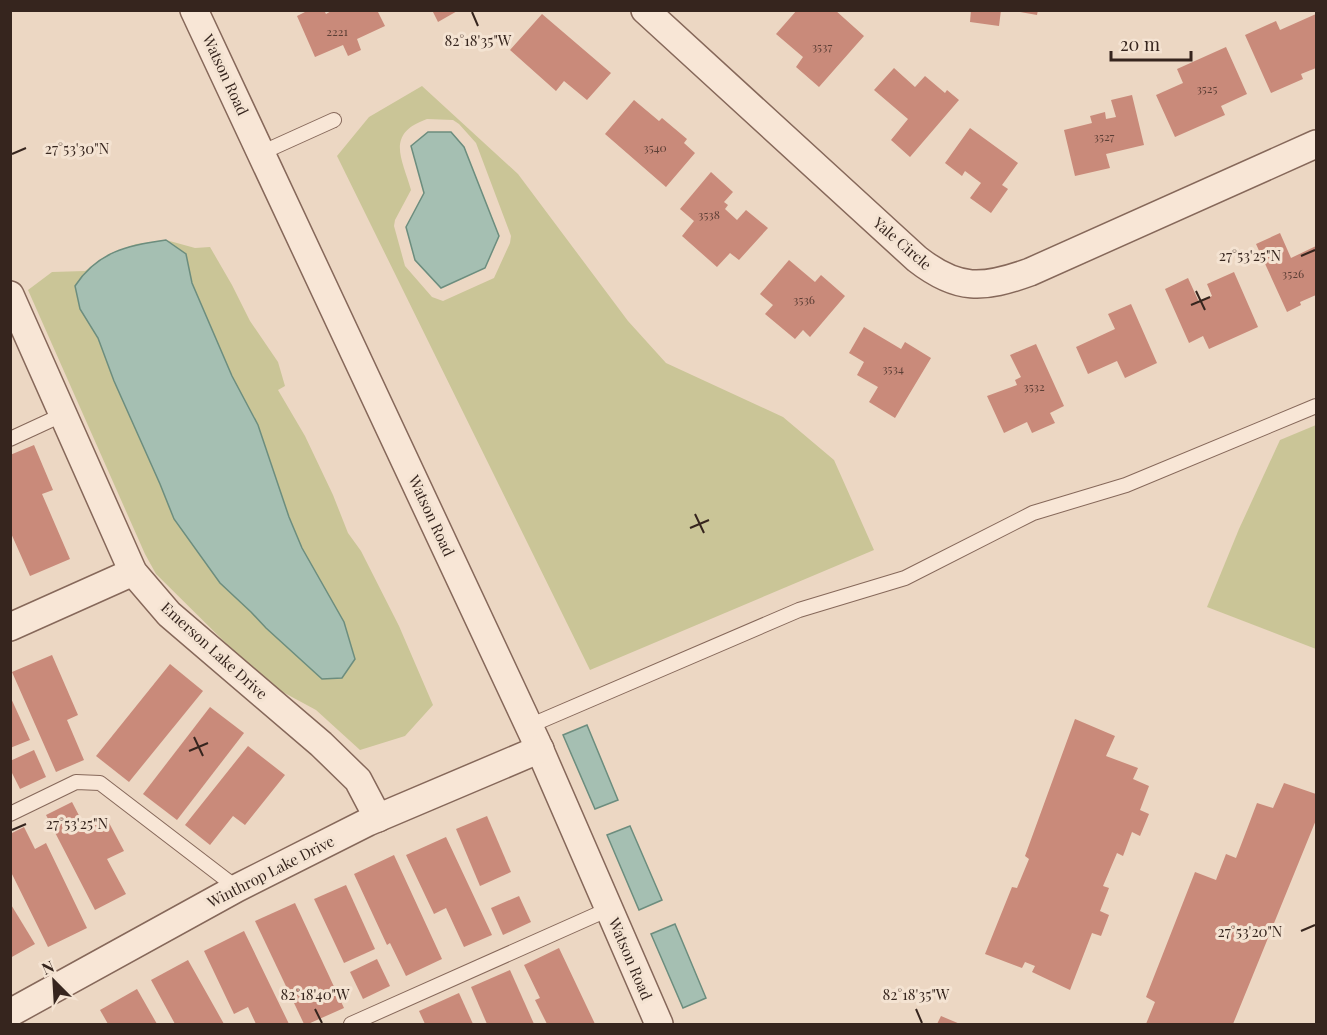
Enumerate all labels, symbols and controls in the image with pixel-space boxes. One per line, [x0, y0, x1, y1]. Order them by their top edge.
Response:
house number: 2221 [326, 23, 348, 39]
scale bar [1111, 24, 1190, 62]
street label: Watson Road [198, 30, 254, 119]
text: 82°18'35"W [445, 30, 512, 50]
text: 20 m [1120, 32, 1160, 56]
house number: 3537 [812, 38, 832, 54]
house number: 3525 [1196, 80, 1218, 96]
house number: 3527 [1093, 128, 1115, 144]
text: 27°53'30"N [45, 138, 110, 158]
house number: 3540 [643, 139, 667, 155]
house number: 3538 [698, 206, 720, 222]
street label: Yale Circle [869, 212, 936, 274]
text: 27°53'25"N [1219, 245, 1282, 265]
house number: 3526 [1282, 265, 1304, 281]
house number: 3536 [793, 291, 815, 307]
house number: 3534 [882, 360, 904, 376]
house number: 3532 [1023, 378, 1045, 394]
street label: Watson Road [404, 471, 460, 560]
street label: Emerson Lake Drive [157, 597, 272, 703]
text: 27°53'25"N [46, 813, 109, 833]
street label: Winthrop Lake Drive [203, 830, 337, 912]
street label: Watson Road [604, 914, 657, 1003]
text: 27°53'20"N [1218, 921, 1283, 941]
north arrow [24, 951, 84, 1011]
text: N [38, 955, 58, 979]
text: 82°18'40"W [281, 984, 350, 1004]
text: 82°18'35"W [883, 984, 950, 1004]

